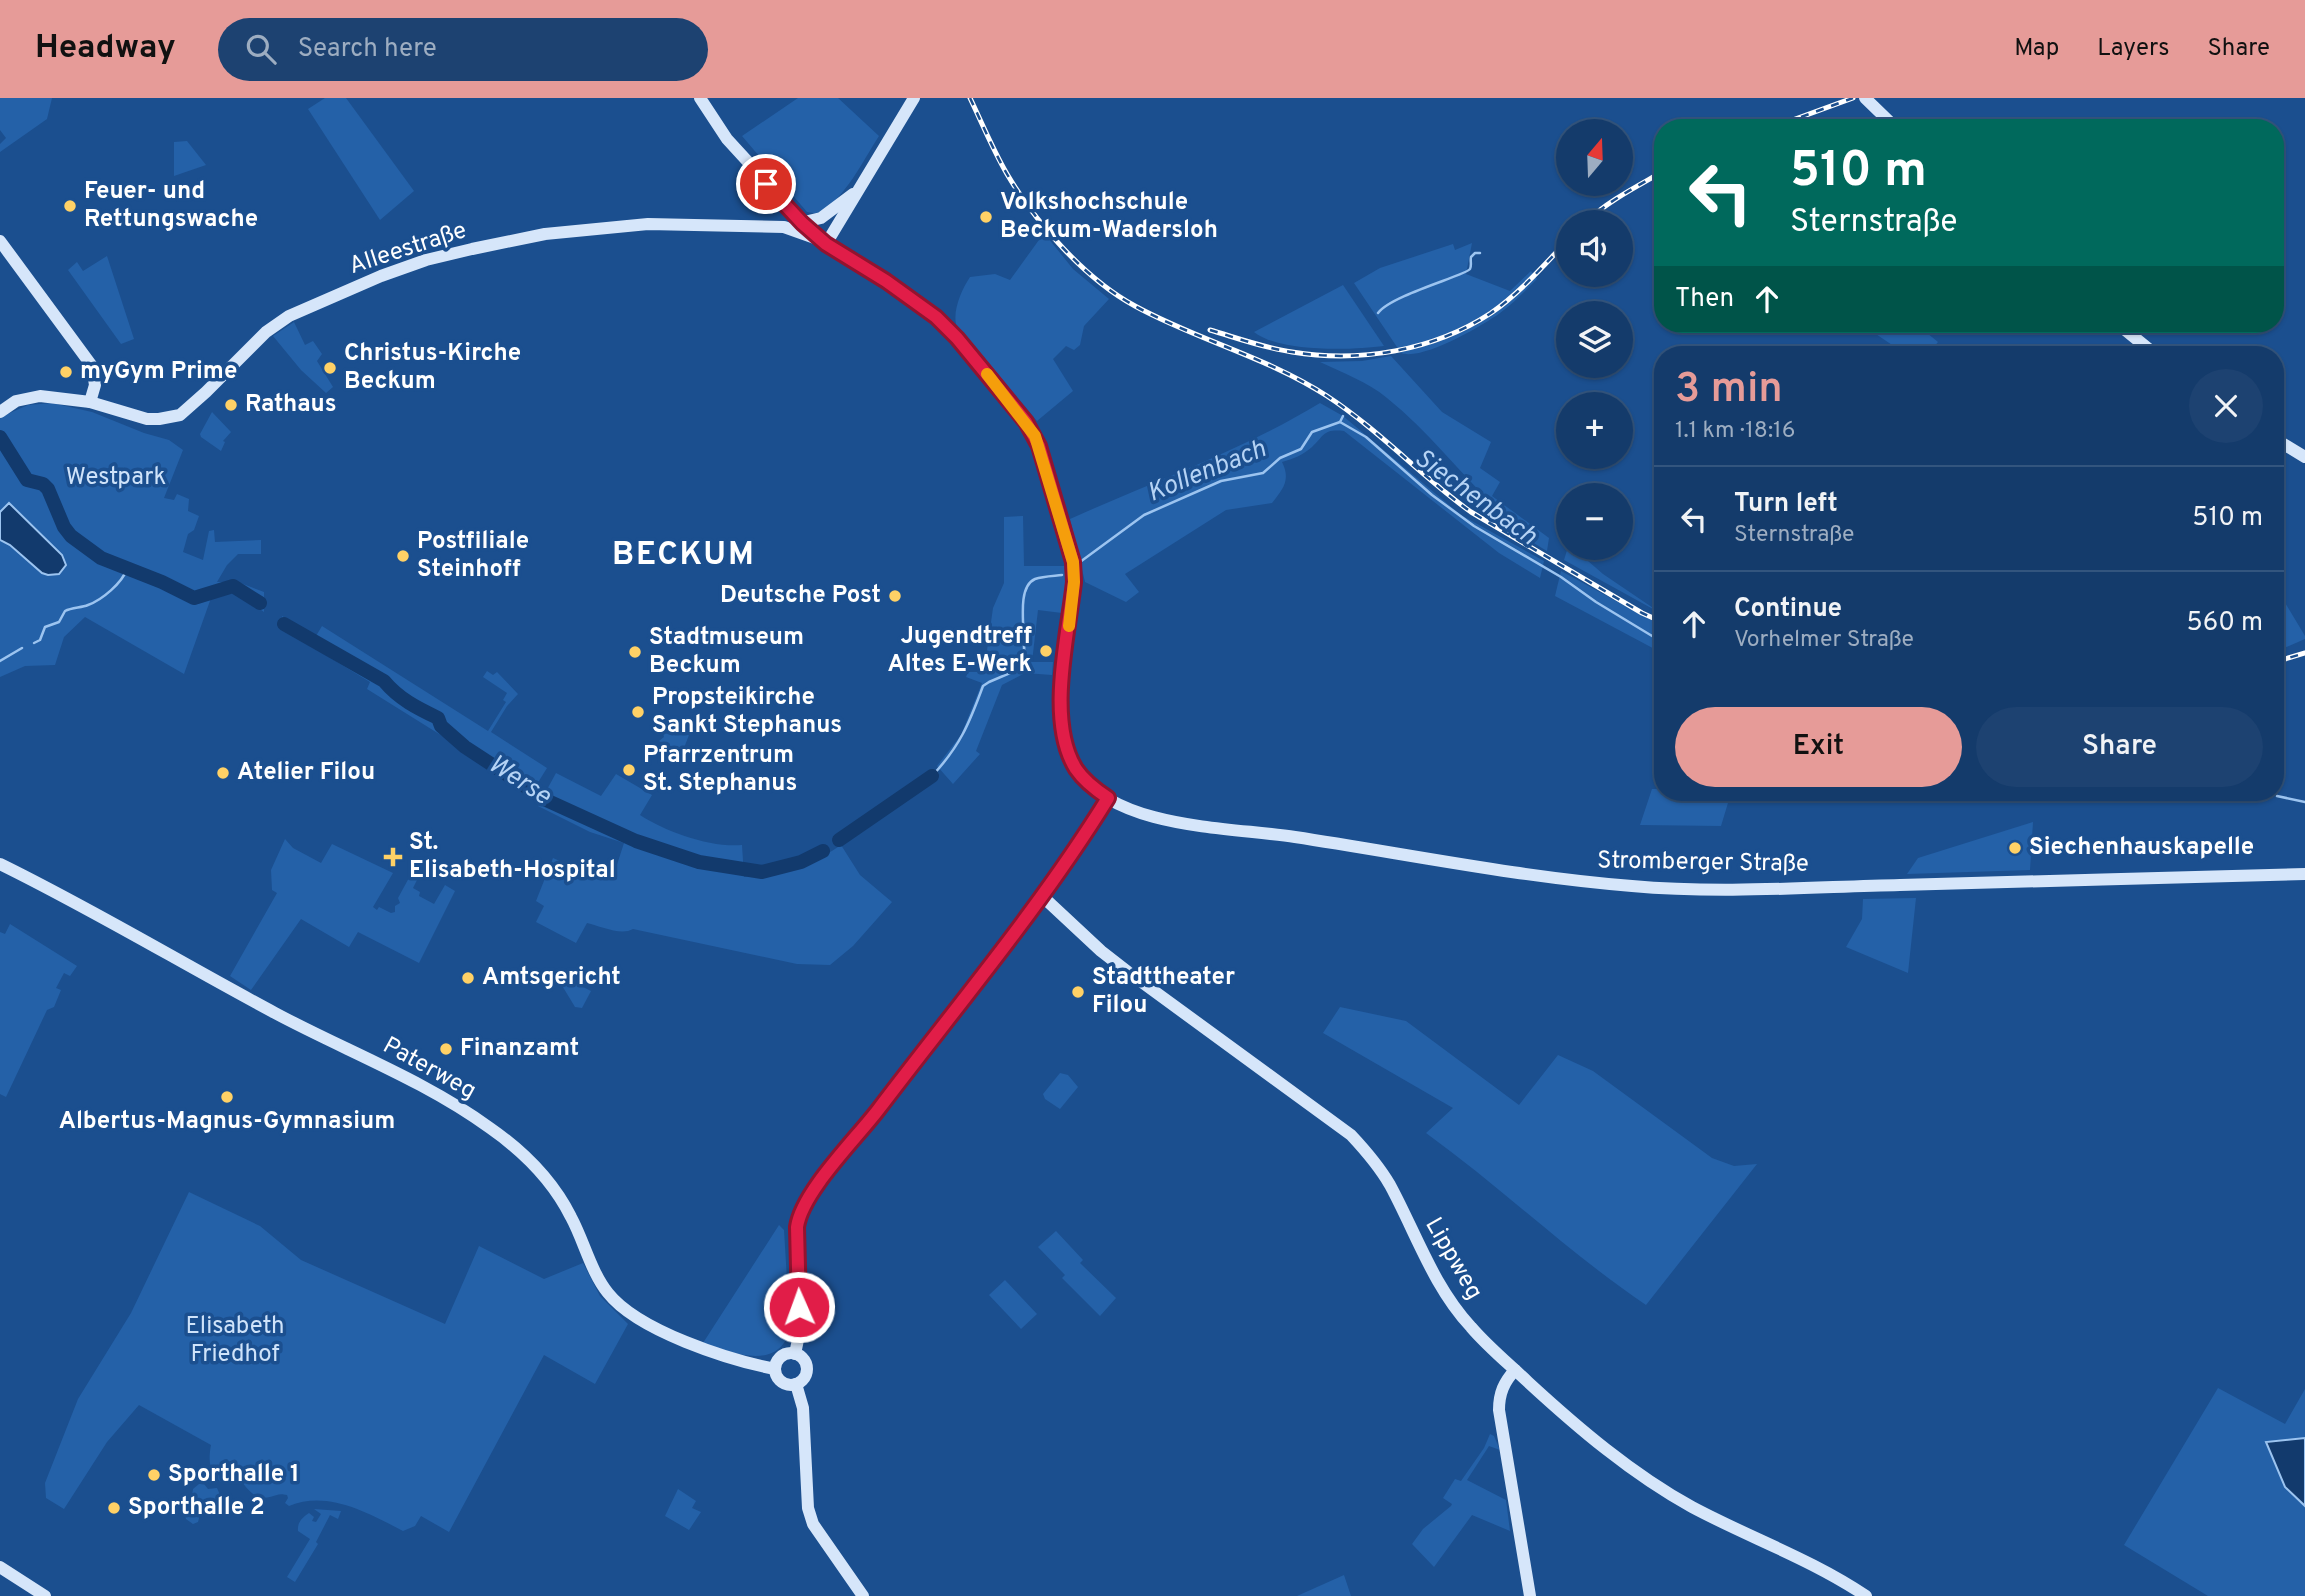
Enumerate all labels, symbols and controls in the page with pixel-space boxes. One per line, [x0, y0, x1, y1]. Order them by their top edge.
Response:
search box [218, 18, 708, 81]
text: Headway [35, 28, 176, 70]
icon: search [242, 30, 280, 68]
text: Search here [298, 33, 437, 66]
text: Map [2014, 34, 2059, 64]
text: Layers [2097, 34, 2169, 64]
text: Share [2207, 34, 2270, 64]
north arrow [1556, 119, 1633, 196]
map controls [1556, 119, 1633, 560]
text: 510 m [1790, 142, 1927, 204]
icon: left [1675, 147, 1766, 238]
pin [736, 154, 796, 214]
icon: arrive [747, 165, 785, 203]
place label: Feuer- und Rettungswache [84, 177, 258, 235]
place label: Volkshochschule Beckum-Wadersloh [1000, 188, 1218, 246]
marker: Feuer- und Rettungswache [62, 198, 78, 214]
text: Sternstraße [1790, 203, 1958, 243]
marker: Volkshochschule Beckum-Wadersloh [978, 209, 994, 225]
button: sound [1556, 210, 1633, 287]
street label: Alleestraße [346, 216, 470, 282]
icon: ahead [1748, 280, 1786, 318]
text: Then [1675, 283, 1734, 316]
button: layers [1556, 301, 1633, 378]
place label: Christus-Kirche Beckum [344, 339, 521, 397]
place label: myGym Prime [80, 357, 237, 387]
marker: Christus-Kirche Beckum [322, 360, 338, 376]
marker: myGym Prime [58, 364, 74, 380]
text: 3 min [1675, 364, 1783, 417]
button: close [2189, 369, 2263, 443]
place label: Rathaus [245, 390, 337, 420]
button: + [1556, 392, 1633, 469]
marker: Rathaus [223, 397, 239, 413]
text: 1.1 km · 18:16 [1675, 417, 1795, 446]
water label: Kollenbach [1143, 433, 1271, 511]
water label: Siechenbach [1407, 442, 1543, 554]
park label: Westpark [66, 463, 166, 493]
button: − [1556, 483, 1633, 560]
text: Turn left [1734, 488, 1838, 521]
icon: left [1675, 500, 1713, 538]
text: 510 m [2192, 502, 2263, 535]
text: Sternstraße [1734, 521, 1854, 550]
place label: Postfiliale Steinhoff [417, 527, 529, 585]
district label: BECKUM [612, 536, 756, 576]
marker: Postfiliale Steinhoff [395, 548, 411, 564]
place label: Deutsche Post [720, 581, 881, 611]
marker: Deutsche Post [887, 588, 903, 604]
text: Continue [1734, 593, 1842, 626]
icon: ahead [1675, 605, 1713, 643]
text: 560 m [2187, 607, 2263, 640]
place label: Jugendtreff Altes E-Werk [887, 622, 1032, 680]
place label: Stadtmuseum Beckum [649, 623, 804, 681]
text: Vorhelmer Straße [1734, 626, 1914, 655]
marker: Jugendtreff Altes E-Werk [1038, 643, 1054, 659]
marker: Stadtmuseum Beckum [627, 644, 643, 660]
place label: Propsteikirche Sankt Stephanus [652, 683, 842, 741]
marker: Propsteikirche Sankt Stephanus [630, 704, 646, 720]
button: Exit [1675, 707, 1962, 787]
button: Share [1976, 707, 2263, 787]
place label: Pfarrzentrum St. Stephanus [643, 741, 797, 799]
water label: Werse [481, 749, 557, 814]
place label: Atelier Filou [237, 758, 375, 788]
marker: Pfarrzentrum St. Stephanus [621, 762, 637, 778]
marker: Atelier Filou [215, 765, 231, 781]
place label: St. Elisabeth-Hospital [409, 828, 616, 886]
place label: Siechenhauskapelle [2029, 833, 2254, 863]
marker: Siechenhauskapelle [2007, 840, 2023, 856]
street label: Stromberger Straße [1597, 846, 1809, 880]
marker: St. Elisabeth-Hospital [383, 847, 403, 867]
place label: Amtsgericht [482, 963, 621, 993]
place label: Stadttheater Filou [1092, 963, 1235, 1021]
marker: Amtsgericht [460, 970, 476, 986]
marker: Stadttheater Filou [1070, 984, 1086, 1000]
street label: Paterweg [377, 1031, 481, 1107]
place label: Finanzamt [460, 1034, 579, 1064]
marker: Finanzamt [438, 1041, 454, 1057]
marker: Albertus-Magnus-Gymnasium [219, 1089, 235, 1105]
place label: Albertus-Magnus-Gymnasium [59, 1107, 395, 1137]
street label: Lippweg [1417, 1213, 1489, 1305]
position arrow [762, 1270, 836, 1344]
park label: Elisabeth Friedhof [185, 1312, 285, 1370]
place label: Sporthalle 1 [168, 1460, 300, 1490]
marker: Sporthalle 1 [146, 1467, 162, 1483]
place label: Sporthalle 2 [128, 1493, 265, 1523]
marker: Sporthalle 2 [106, 1500, 122, 1516]

